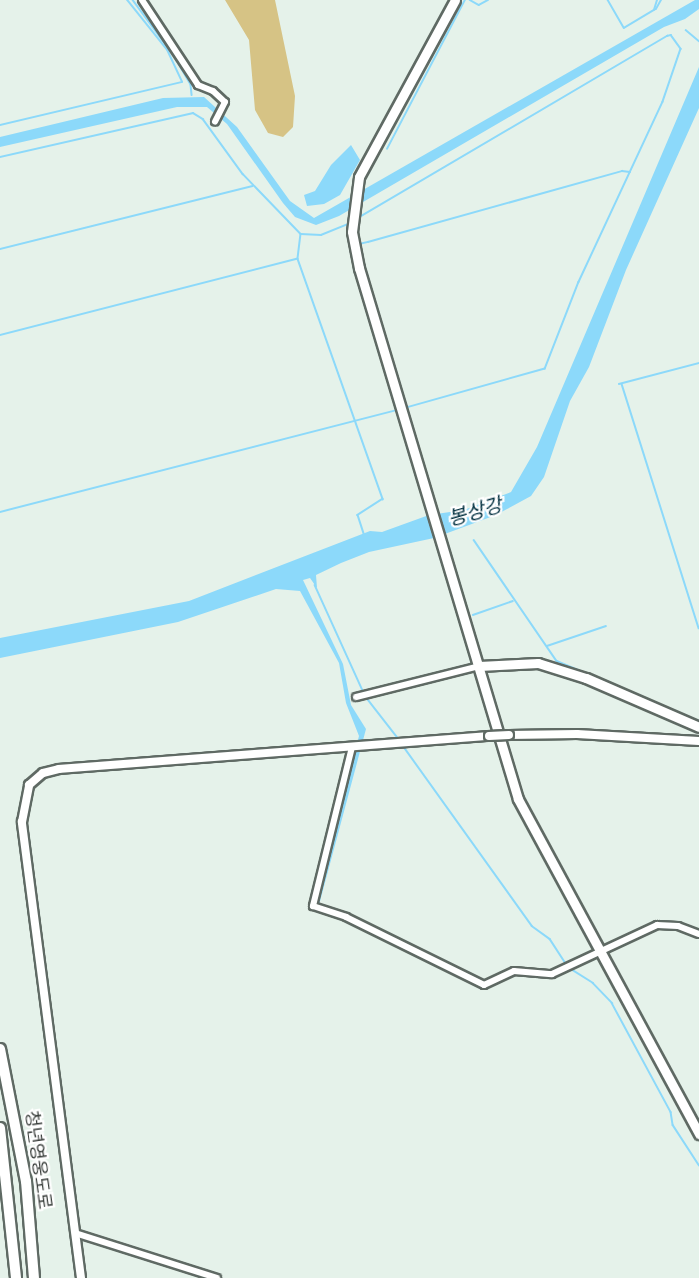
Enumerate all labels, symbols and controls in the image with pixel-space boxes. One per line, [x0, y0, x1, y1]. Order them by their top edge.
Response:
water label: 봉상강 [445, 493, 505, 531]
street label: 청년영웅도로 [20, 1109, 56, 1211]

